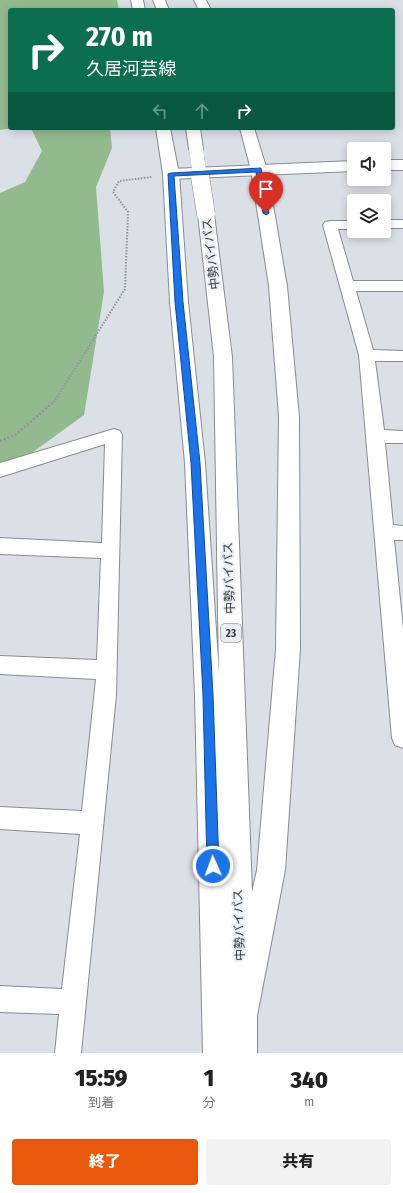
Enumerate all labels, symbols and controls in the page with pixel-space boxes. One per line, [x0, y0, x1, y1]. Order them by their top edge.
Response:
text: 270 m [86, 20, 153, 53]
icon: right [20, 24, 72, 76]
text: 久居河芸線 [86, 58, 176, 80]
icon: left [149, 100, 171, 122]
icon: ahead [191, 100, 213, 122]
icon: right [233, 100, 255, 122]
map controls [347, 142, 391, 238]
button: sound [347, 142, 391, 186]
pin [249, 172, 283, 213]
icon: arrive [255, 178, 277, 200]
button: layers [347, 194, 391, 238]
street label: 中勢バイパス [200, 218, 222, 290]
street label: 中勢バイパス [221, 542, 237, 614]
road number: 23 [221, 624, 241, 642]
position arrow [192, 845, 234, 887]
street label: 中勢バイパス [231, 889, 247, 961]
text: 15:59 [75, 1064, 128, 1092]
text: 1 [204, 1064, 214, 1092]
text: 340 [291, 1066, 328, 1094]
text: m [304, 1094, 314, 1109]
text: 到着 [88, 1095, 114, 1110]
text: 分 [203, 1095, 216, 1110]
button: 終了 [12, 1139, 198, 1185]
button: 共有 [206, 1139, 391, 1185]

